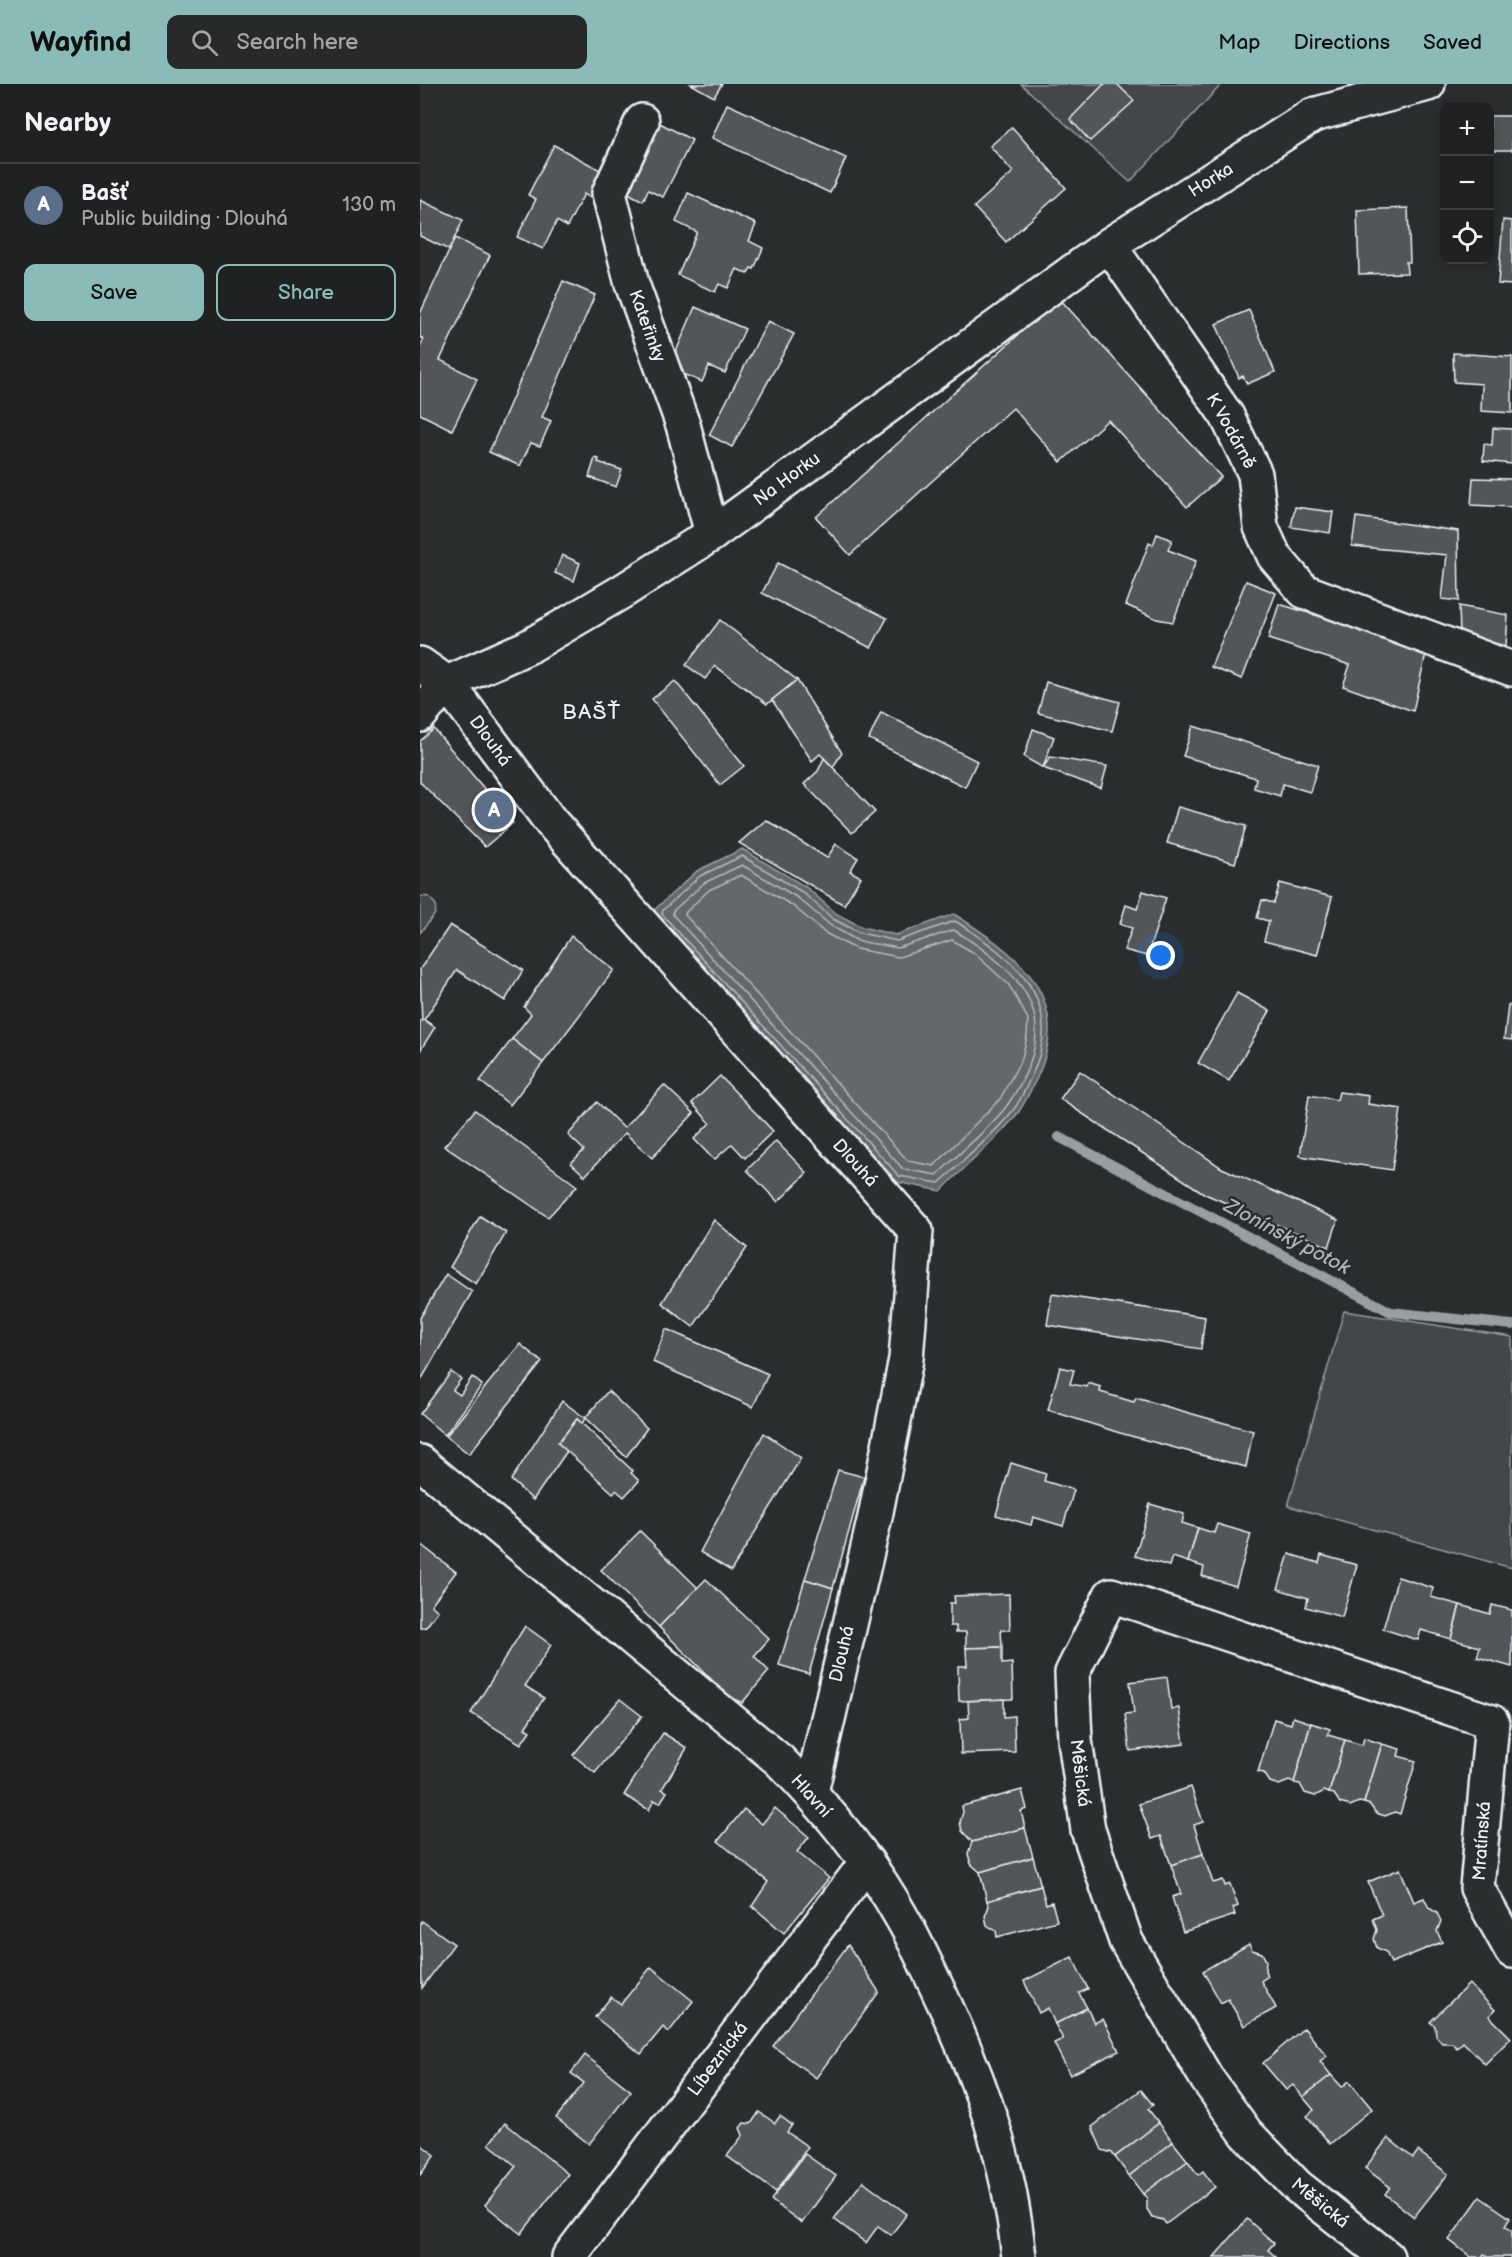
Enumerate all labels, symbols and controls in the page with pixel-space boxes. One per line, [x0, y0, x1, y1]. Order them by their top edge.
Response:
search box [167, 15, 587, 69]
text: Wayfind [30, 26, 131, 59]
icon: search [188, 26, 221, 59]
text: Search here [236, 29, 358, 56]
text: Map [1218, 30, 1261, 55]
text: Directions [1294, 30, 1390, 55]
text: Saved [1423, 30, 1482, 55]
map controls [1440, 102, 1494, 264]
button: + [1440, 102, 1494, 156]
text: Nearby [24, 108, 111, 139]
button: − [1440, 156, 1494, 210]
street label: Horka [1185, 158, 1237, 202]
text: Bašť [81, 180, 127, 207]
text: A [37, 193, 50, 217]
text: 130 m [342, 193, 396, 217]
text: Public building · Dlouhá [81, 207, 288, 231]
button: locate [1440, 210, 1494, 264]
button: Save [24, 264, 204, 321]
button: Share [216, 264, 396, 321]
street label: Kateřinky [624, 287, 670, 366]
street label: K Vodárně [1202, 390, 1260, 472]
street label: Na Horku [750, 448, 824, 510]
district label: BAŠŤ [562, 700, 622, 725]
street label: Dlouhá [465, 712, 515, 770]
pin: A [474, 788, 514, 832]
your location [1146, 941, 1175, 970]
street label: Dlouhá [828, 1135, 882, 1191]
water label: Zlonínský potok [1219, 1193, 1355, 1281]
street label: Dlouhá [825, 1624, 859, 1684]
street label: Měšická [1065, 1738, 1095, 1808]
street label: Hlavní [786, 1770, 836, 1822]
street label: Mratínská [1469, 1801, 1495, 1881]
street label: Líbeznická [684, 2018, 752, 2100]
street label: Měšická [1287, 2173, 1353, 2233]

